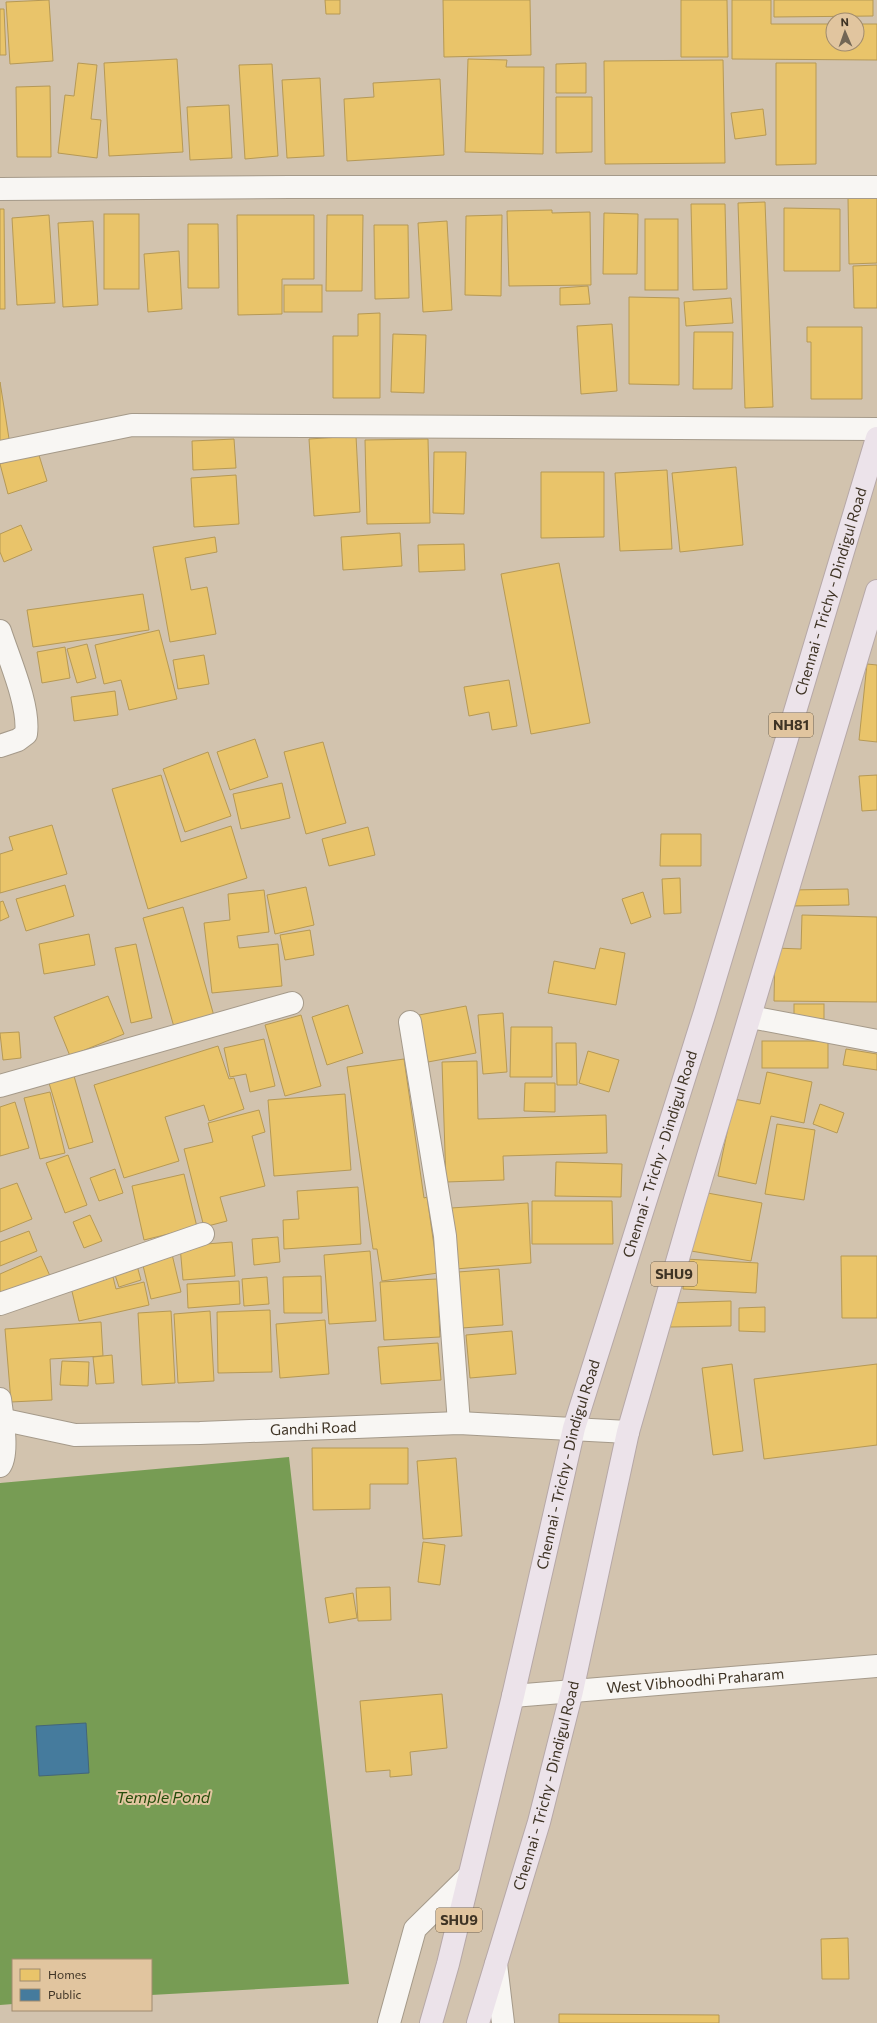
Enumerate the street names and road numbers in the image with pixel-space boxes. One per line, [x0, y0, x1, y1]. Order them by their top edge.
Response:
street label: Chennai - Trichy - Dindigul Road [790, 485, 870, 697]
road number: NH81 [769, 713, 813, 737]
street label: Chennai - Trichy - Dindigul Road [618, 1048, 700, 1260]
road number: SHU9 [651, 1262, 697, 1286]
street label: Chennai - Trichy - Dindigul Road [532, 1357, 603, 1571]
street label: Gandhi Road [270, 1417, 357, 1438]
street label: West Vibhoodhi Praharam [606, 1664, 785, 1696]
street label: Chennai - Trichy - Dindigul Road [509, 1679, 582, 1892]
road number: SHU9 [436, 1908, 482, 1932]

